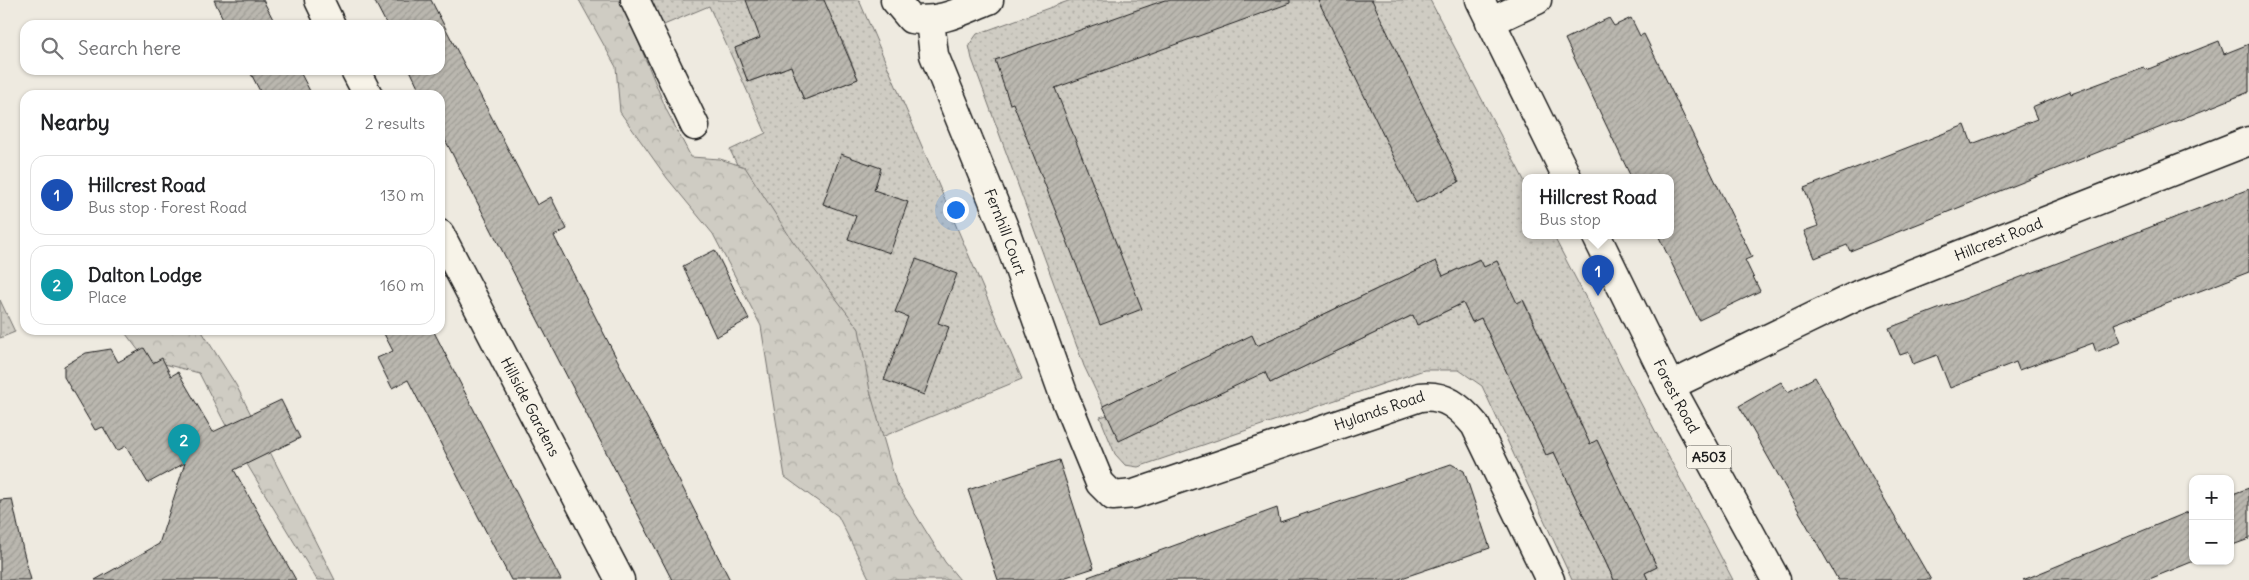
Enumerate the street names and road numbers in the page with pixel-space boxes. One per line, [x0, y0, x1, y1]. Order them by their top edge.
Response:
street label: Fernhill Court [980, 186, 1030, 278]
street label: Hillcrest Road [1952, 213, 2045, 265]
street label: Hillside Gardens [497, 354, 564, 460]
street label: Forest Road [1649, 356, 1704, 436]
street label: Hylands Road [1331, 386, 1427, 434]
road number: A503 [1686, 446, 1732, 468]

